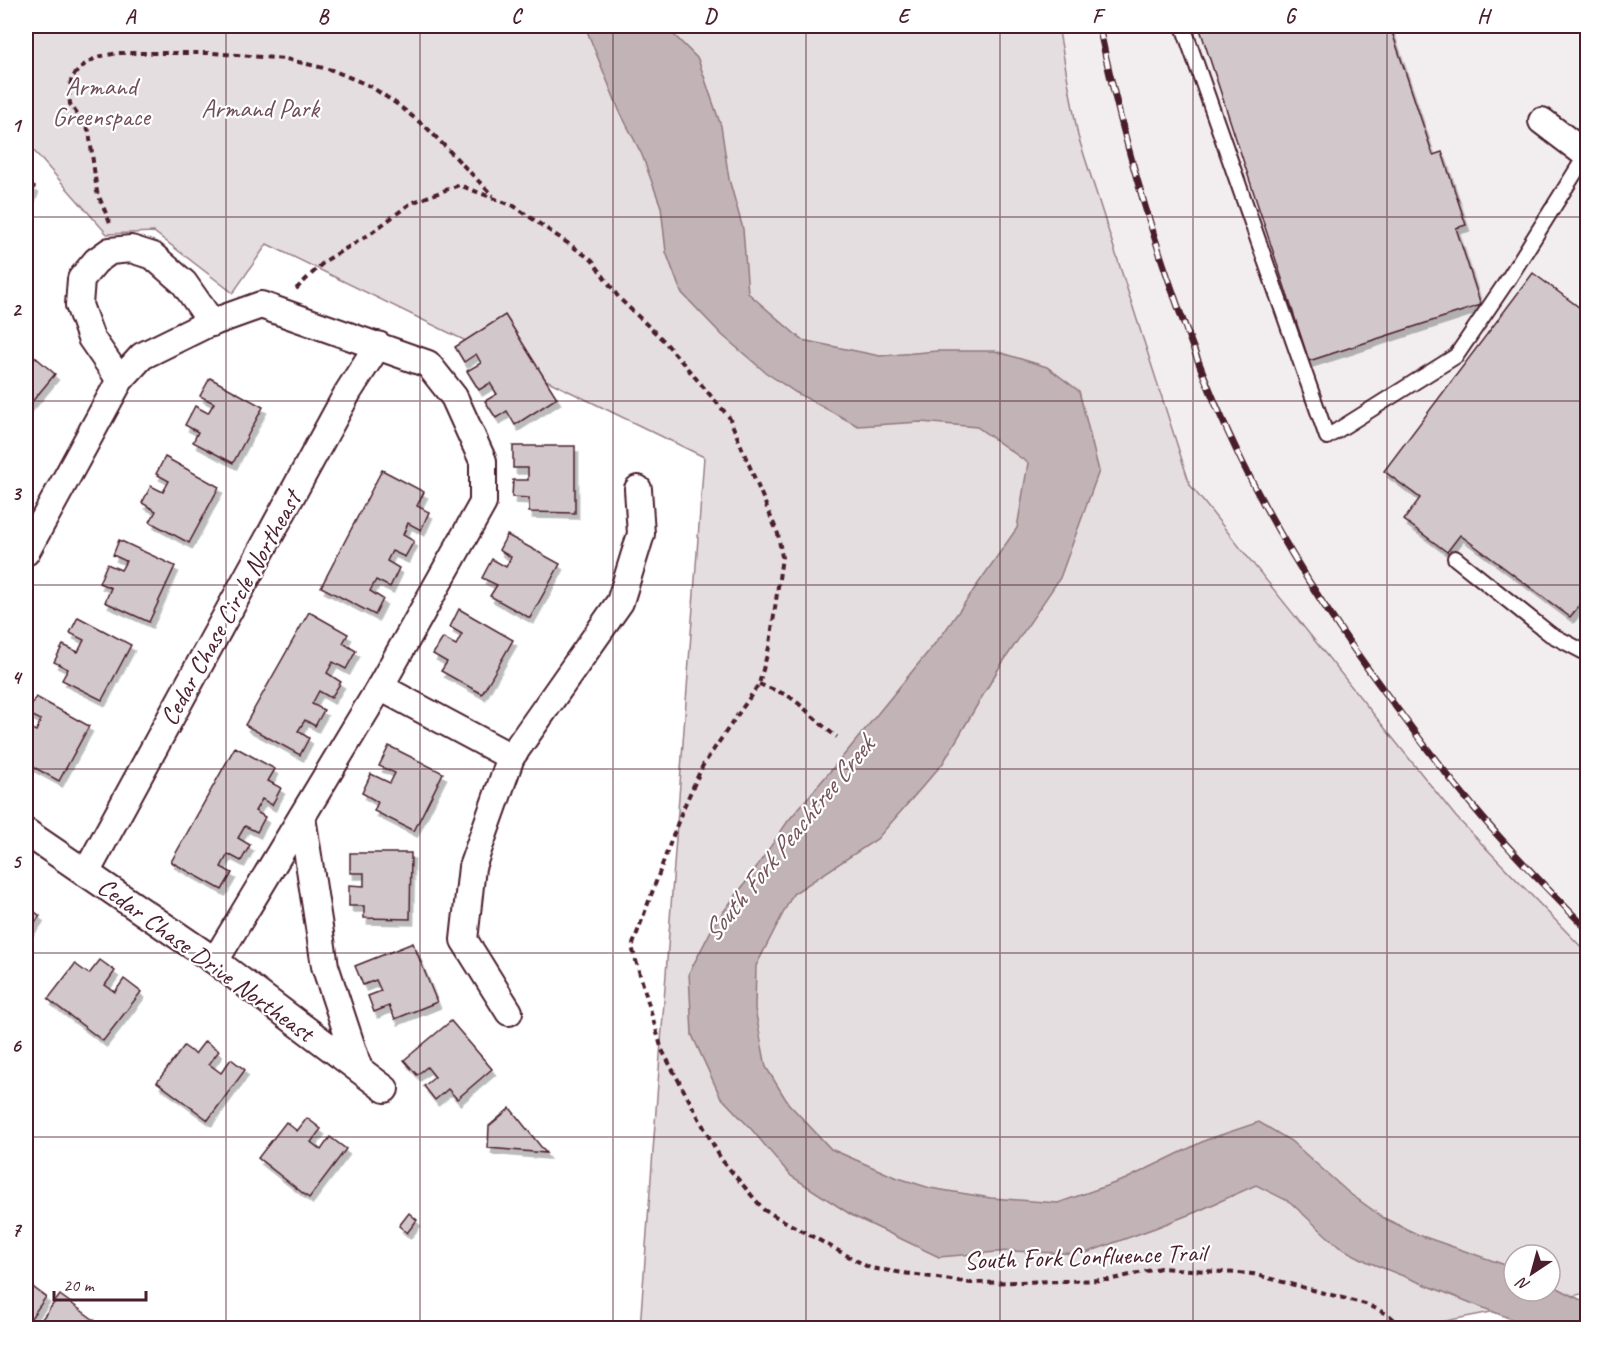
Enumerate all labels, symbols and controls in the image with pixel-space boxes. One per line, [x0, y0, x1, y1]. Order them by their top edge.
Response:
text: A [125, 4, 137, 29]
text: B [318, 4, 330, 29]
text: C [511, 4, 523, 29]
text: D [704, 4, 718, 29]
text: E [898, 4, 912, 29]
text: F [1092, 4, 1106, 29]
text: G [1285, 4, 1298, 29]
text: H [1477, 4, 1492, 29]
park label: Armand Greenspace [52, 70, 152, 133]
park label: Armand Park [201, 92, 321, 125]
text: 1 [12, 113, 23, 138]
text: 2 [12, 297, 23, 322]
text: 3 [12, 481, 23, 506]
street label: Cedar Chase Circle Northeast [152, 482, 310, 731]
text: 4 [12, 665, 24, 690]
water label: South Fork Peachtree Creek [695, 726, 884, 948]
text: 5 [12, 849, 23, 874]
street label: Cedar Chase Drive Northeast [91, 870, 322, 1050]
text: 6 [11, 1033, 22, 1058]
text: 7 [12, 1217, 23, 1242]
street label: South Fork Confluence Trail [963, 1236, 1211, 1277]
north arrow [1502, 1243, 1562, 1303]
scale bar [54, 1264, 146, 1302]
text: N [1511, 1272, 1534, 1295]
text: 20 m [63, 1274, 96, 1296]

